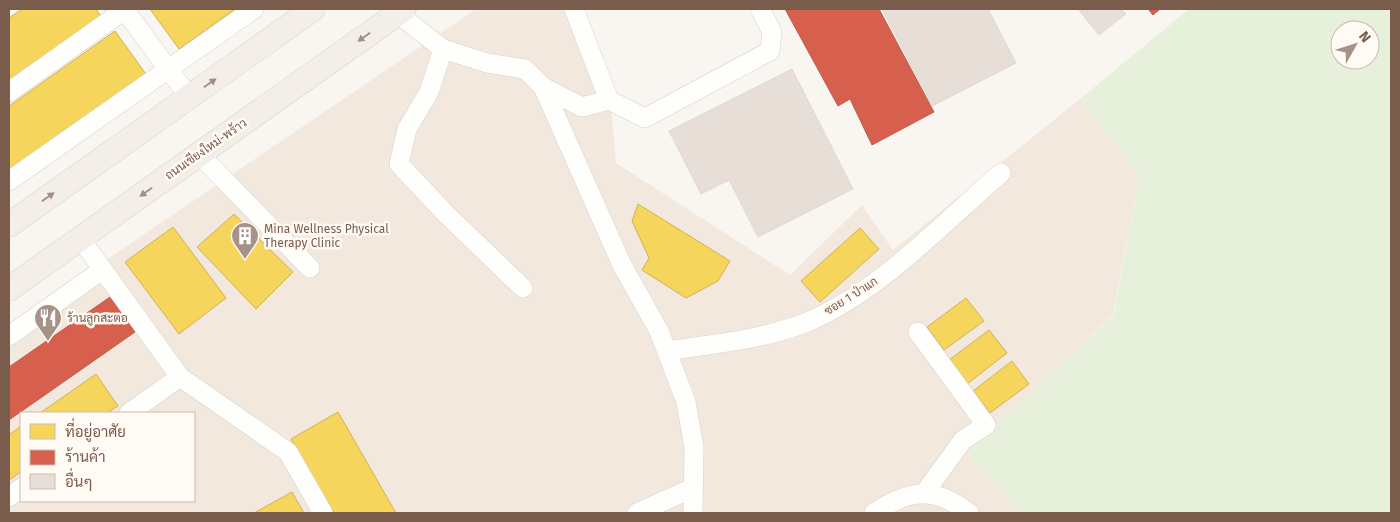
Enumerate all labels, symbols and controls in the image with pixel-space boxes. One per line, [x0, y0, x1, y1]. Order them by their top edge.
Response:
north arrow [1330, 20, 1380, 70]
text: N [1355, 28, 1374, 46]
one-way arrow [357, 32, 371, 42]
one-way arrow [203, 78, 216, 88]
street label: ถนนเชียงใหม่-พร้าว [162, 115, 249, 182]
one-way arrow [139, 187, 153, 197]
one-way arrow [42, 192, 55, 202]
building icon: Mina Wellness Physical Therapy Clinic [230, 221, 260, 260]
place label: Mina Wellness Physical Therapy Clinic [264, 222, 389, 250]
street label: ซอย 1 ป่าแก [822, 274, 880, 318]
restaurant icon: ร้านลูกสะตอ [33, 303, 63, 342]
place label: ร้านลูกสะตอ [67, 311, 128, 326]
legend [20, 412, 195, 502]
text: ที่อยู่อาศัย [65, 417, 126, 442]
text: ร้านค้า [65, 447, 105, 466]
text: อื่นๆ [65, 467, 93, 491]

